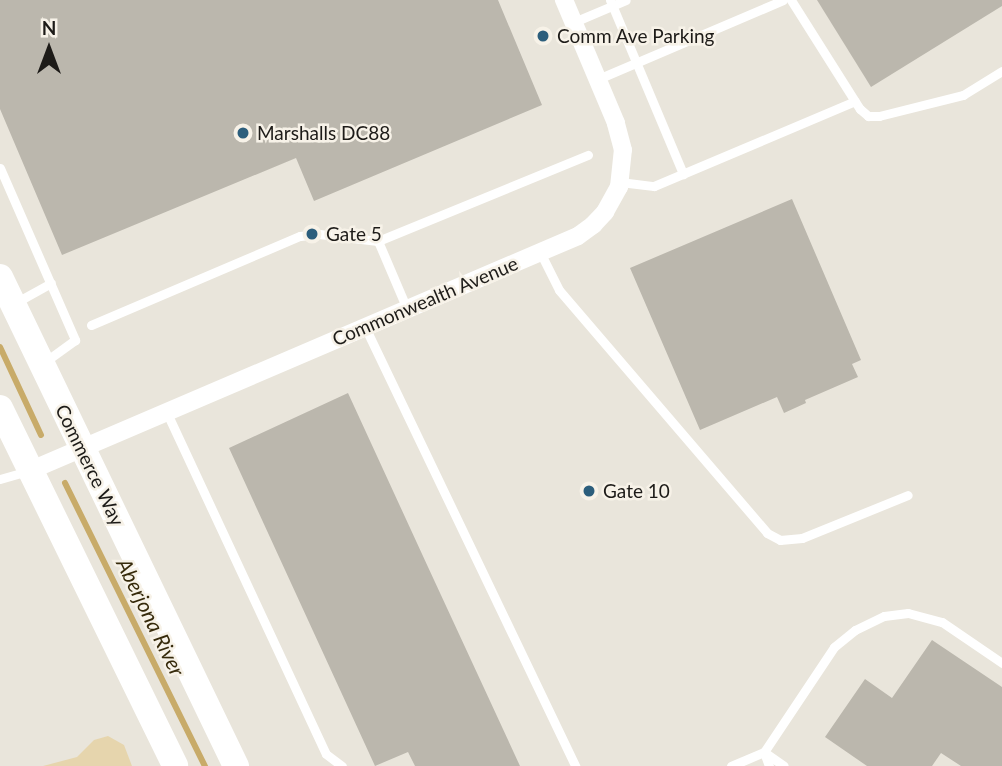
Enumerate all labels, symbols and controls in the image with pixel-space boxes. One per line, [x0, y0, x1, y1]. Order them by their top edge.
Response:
north arrow [14, 14, 84, 84]
text: N [42, 16, 56, 39]
place label: Comm Ave Parking [557, 25, 715, 47]
marker: Comm Ave Parking [535, 28, 551, 44]
place label: Marshalls DC88 [257, 122, 390, 144]
marker: Marshalls DC88 [235, 125, 251, 141]
place label: Gate 5 [326, 223, 382, 245]
marker: Gate 5 [304, 226, 320, 242]
street label: Commonwealth Avenue [329, 251, 521, 351]
street label: Commerce Way [51, 400, 129, 530]
place label: Gate 10 [603, 480, 670, 502]
marker: Gate 10 [581, 483, 597, 499]
water label: Aberjona River [112, 554, 190, 680]

